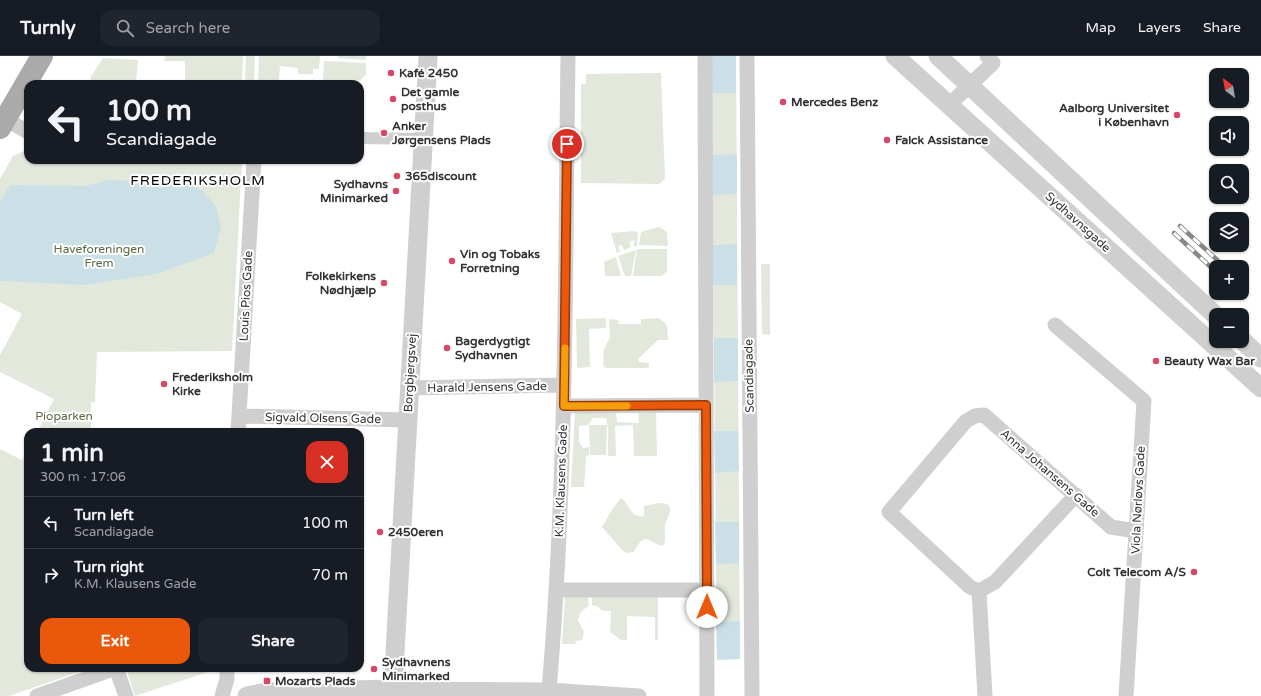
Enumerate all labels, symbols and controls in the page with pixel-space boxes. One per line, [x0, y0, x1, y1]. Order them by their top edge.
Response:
search box [100, 10, 380, 46]
text: Turnly [20, 17, 76, 39]
icon: search [114, 17, 136, 39]
text: Search here [146, 19, 230, 37]
text: Map [1086, 19, 1116, 36]
text: Layers [1138, 19, 1181, 36]
text: Share [1203, 19, 1241, 36]
place label: Kafé 2450 [399, 66, 458, 80]
marker: Kafé 2450 [386, 68, 396, 78]
north arrow [1209, 68, 1249, 108]
map controls [1209, 68, 1249, 348]
place label: Det gamle posthus [401, 85, 460, 114]
text: 100 m [106, 94, 192, 128]
marker: Det gamle posthus [388, 94, 398, 104]
place label: Mercedes Benz [791, 95, 878, 109]
icon: left [40, 96, 92, 148]
marker: Mercedes Benz [778, 97, 788, 107]
place label: Aalborg Universitet i København [1059, 101, 1169, 129]
marker: Aalborg Universitet i København [1172, 110, 1182, 120]
button: sound [1209, 116, 1249, 156]
place label: Anker Jørgensens Plads [391, 119, 491, 148]
pin [550, 127, 584, 161]
text: Scandiagade [106, 128, 217, 150]
marker: Anker Jørgensens Plads [379, 128, 389, 138]
icon: arrive [556, 133, 578, 155]
place label: Falck Assistance [895, 133, 988, 147]
marker: Falck Assistance [882, 135, 892, 145]
button: search [1209, 164, 1249, 204]
place label: 365discount [405, 169, 477, 183]
marker: 365discount [392, 171, 402, 181]
district label: FREDERIKSHOLM [130, 172, 266, 189]
place label: Sydhavns Minimarked [320, 177, 388, 205]
marker: Sydhavns Minimarked [391, 186, 401, 196]
street label: Sydhavnsgade [1042, 189, 1114, 255]
button: layers [1209, 212, 1249, 252]
park label: Haveforeningen Frem [54, 242, 144, 270]
place label: Vin og Tobaks Forretning [460, 247, 540, 276]
street label: Louis Pios Gade [237, 250, 255, 342]
marker: Vin og Tobaks Forretning [447, 256, 457, 266]
button: + [1209, 260, 1249, 300]
place label: Folkekirkens Nødhjælp [305, 269, 376, 298]
marker: Folkekirkens Nødhjælp [379, 278, 389, 288]
button: − [1209, 308, 1249, 348]
street label: Borgbjergsvej [401, 333, 419, 413]
place label: Bagerdygtigt Sydhavnen [455, 334, 530, 363]
street label: Scandiagade [741, 339, 757, 413]
marker: Bagerdygtigt Sydhavnen [442, 343, 452, 353]
place label: Beauty Wax Bar [1164, 354, 1255, 369]
marker: Beauty Wax Bar [1151, 356, 1161, 366]
place label: Frederiksholm Kirke [172, 370, 253, 398]
marker: Frederiksholm Kirke [159, 379, 169, 389]
street label: Harald Jensens Gade [427, 379, 547, 395]
park label: Pioparken [35, 409, 93, 423]
street label: Sigvald Olsens Gade [265, 410, 381, 426]
street label: K.M. Klausens Gade [552, 424, 570, 538]
street label: Anna Johansens Gade [998, 426, 1102, 520]
text: 1 min [40, 439, 104, 468]
button: close [306, 441, 348, 483]
street label: Viola Nørløvs Gade [1128, 445, 1148, 554]
text: 300 m · 17:06 [40, 469, 126, 485]
text: Turn left [74, 506, 134, 524]
icon: left [40, 512, 62, 534]
text: 100 m [302, 514, 348, 532]
text: Scandiagade [74, 524, 154, 540]
place label: 2450eren [388, 525, 443, 539]
marker: 2450eren [375, 527, 385, 537]
text: Turn right [74, 558, 144, 576]
icon: right [40, 564, 62, 586]
place label: Colt Telecom A/S [1087, 565, 1187, 579]
text: 70 m [311, 566, 348, 584]
marker: Colt Telecom A/S [1189, 567, 1199, 577]
text: K.M. Klausens Gade [74, 576, 196, 592]
position arrow [686, 586, 728, 628]
button: Exit [40, 618, 190, 664]
button: Share [198, 618, 348, 664]
place label: Sydhavnens Minimarked [382, 655, 451, 683]
marker: Sydhavnens Minimarked [369, 664, 379, 674]
place label: Mozarts Plads [275, 674, 356, 688]
marker: Mozarts Plads [262, 676, 272, 686]

